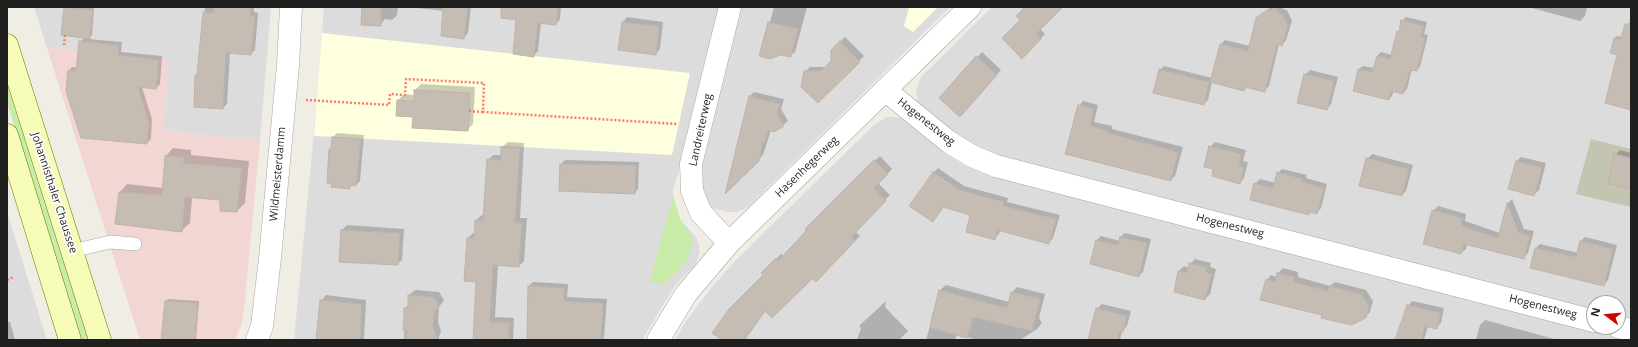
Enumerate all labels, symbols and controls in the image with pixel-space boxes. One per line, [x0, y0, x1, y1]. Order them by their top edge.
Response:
street label: Landreiterweg [687, 92, 715, 168]
street label: Hogenestweg [894, 95, 958, 149]
street label: Wildmeisterdamm [267, 126, 289, 222]
street label: Johannisthaler Chaussee [28, 131, 80, 255]
street label: Hasenhegerweg [773, 134, 841, 200]
street label: Hogenestweg [1195, 211, 1265, 241]
street label: Hogenestweg [1508, 292, 1578, 322]
north arrow [1586, 295, 1626, 335]
text: N [1587, 305, 1603, 318]

